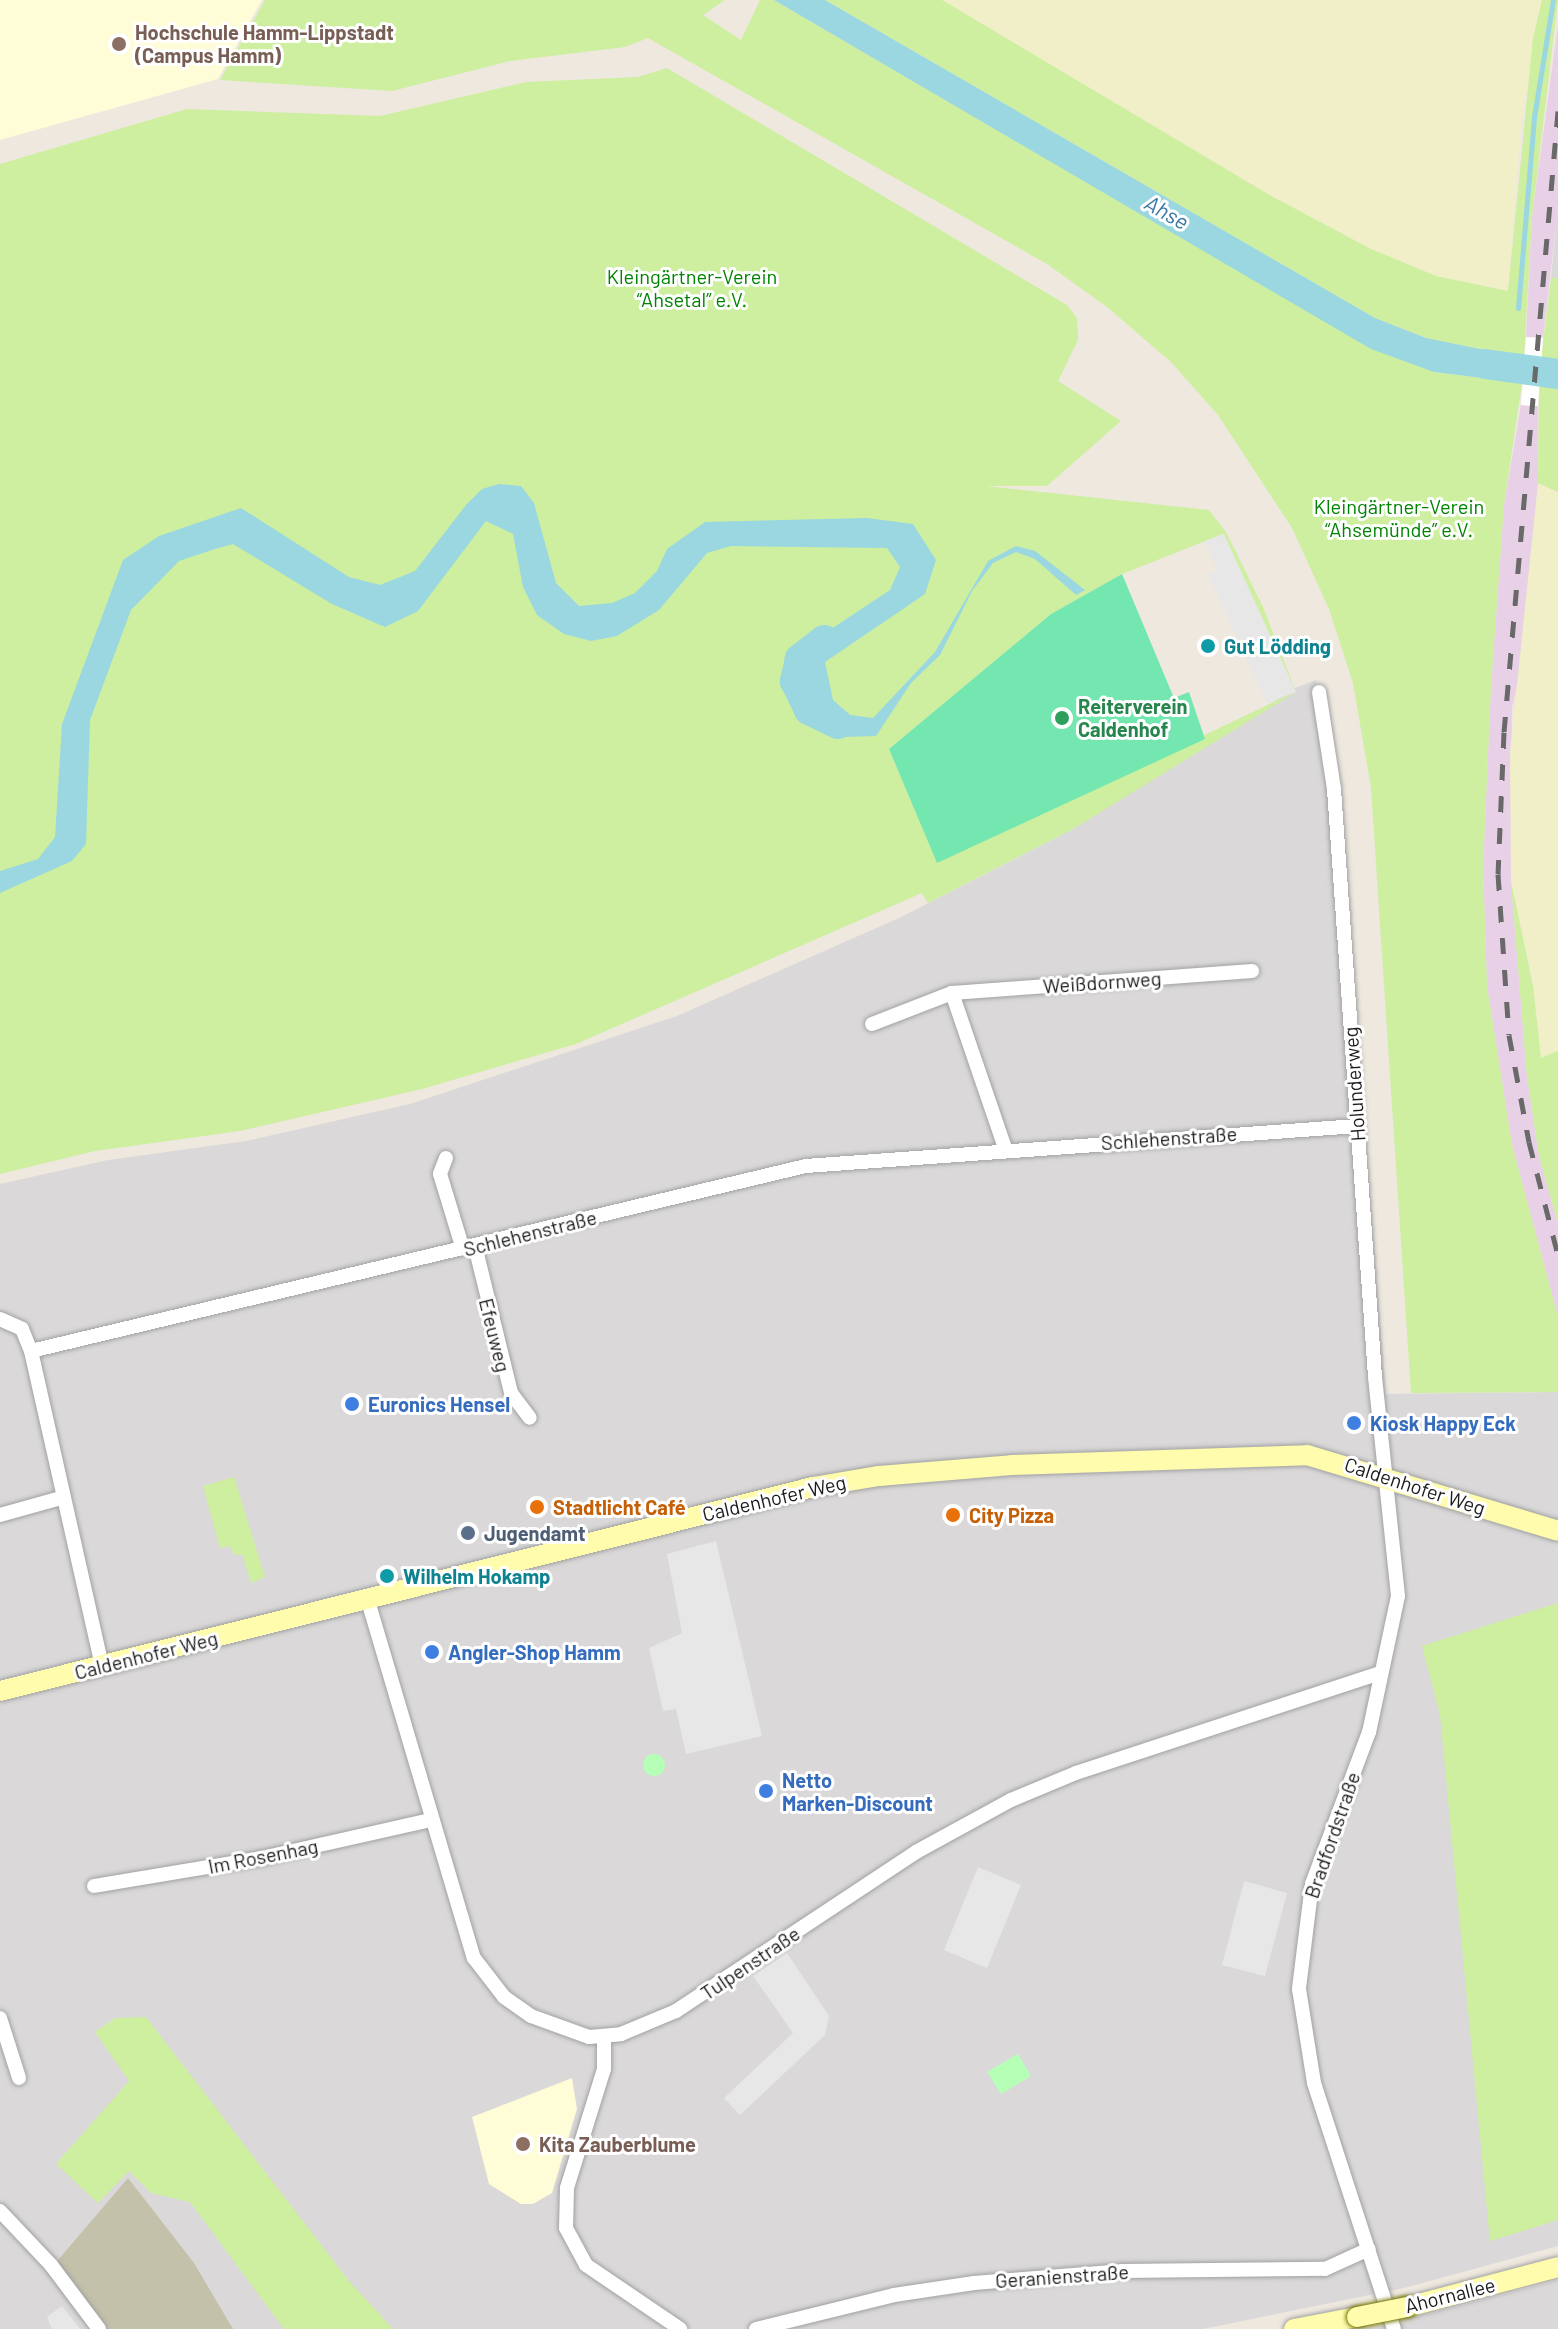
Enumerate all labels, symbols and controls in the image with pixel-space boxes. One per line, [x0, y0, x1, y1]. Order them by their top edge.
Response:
place label: Hochschule Hamm-Lippstadt (Campus Hamm) [135, 20, 394, 67]
marker: Hochschule Hamm-Lippstadt (Campus Hamm) [110, 35, 128, 53]
water label: Ahse [1140, 189, 1194, 235]
park label: Kleingärtner-Verein “Ahsetal” e.V. [607, 265, 777, 312]
park label: Kleingärtner-Verein “Ahsemünde” e.V. [1314, 495, 1484, 542]
place label: Gut Lödding [1224, 634, 1331, 658]
marker: Gut Lödding [1199, 637, 1217, 655]
place label: Reiterverein Caldenhof [1078, 694, 1187, 741]
marker: Reiterverein Caldenhof [1053, 709, 1071, 727]
street label: Weißdornweg [1042, 966, 1162, 998]
street label: Holunderweg [1338, 1026, 1370, 1142]
street label: Schlehenstraße [1100, 1121, 1238, 1155]
street label: Schlehenstraße [461, 1205, 599, 1261]
street label: Efeuweg [474, 1296, 516, 1374]
place label: Euronics Hensel [368, 1392, 510, 1416]
marker: Euronics Hensel [343, 1395, 361, 1413]
place label: Kiosk Happy Eck [1370, 1411, 1516, 1435]
marker: Kiosk Happy Eck [1345, 1414, 1363, 1432]
street label: Caldenhofer Weg [1342, 1452, 1488, 1520]
street label: Caldenhofer Weg [700, 1470, 848, 1526]
place label: Stadtlicht Café [553, 1495, 686, 1519]
marker: Stadtlicht Café [528, 1498, 546, 1516]
place label: City Pizza [969, 1503, 1054, 1527]
marker: City Pizza [944, 1506, 962, 1524]
place label: Jugendamt [484, 1521, 586, 1545]
marker: Jugendamt [459, 1524, 477, 1542]
place label: Wilhelm Hokamp [403, 1564, 550, 1588]
marker: Wilhelm Hokamp [378, 1567, 396, 1585]
street label: Caldenhofer Weg [72, 1626, 220, 1684]
place label: Angler-Shop Hamm [448, 1640, 621, 1664]
marker: Angler-Shop Hamm [423, 1643, 441, 1661]
place label: Netto Marken-Discount [782, 1768, 933, 1815]
street label: Bradfordstraße [1299, 1769, 1365, 1901]
marker: Netto Marken-Discount [757, 1782, 775, 1800]
street label: Im Rosenhag [206, 1834, 320, 1878]
street label: Tulpenstraße [696, 1921, 804, 2005]
place label: Kita Zauberblume [539, 2132, 696, 2156]
marker: Kita Zauberblume [514, 2135, 532, 2153]
street label: Geranienstraße [994, 2259, 1130, 2293]
street label: Ahornallee [1402, 2272, 1498, 2318]

